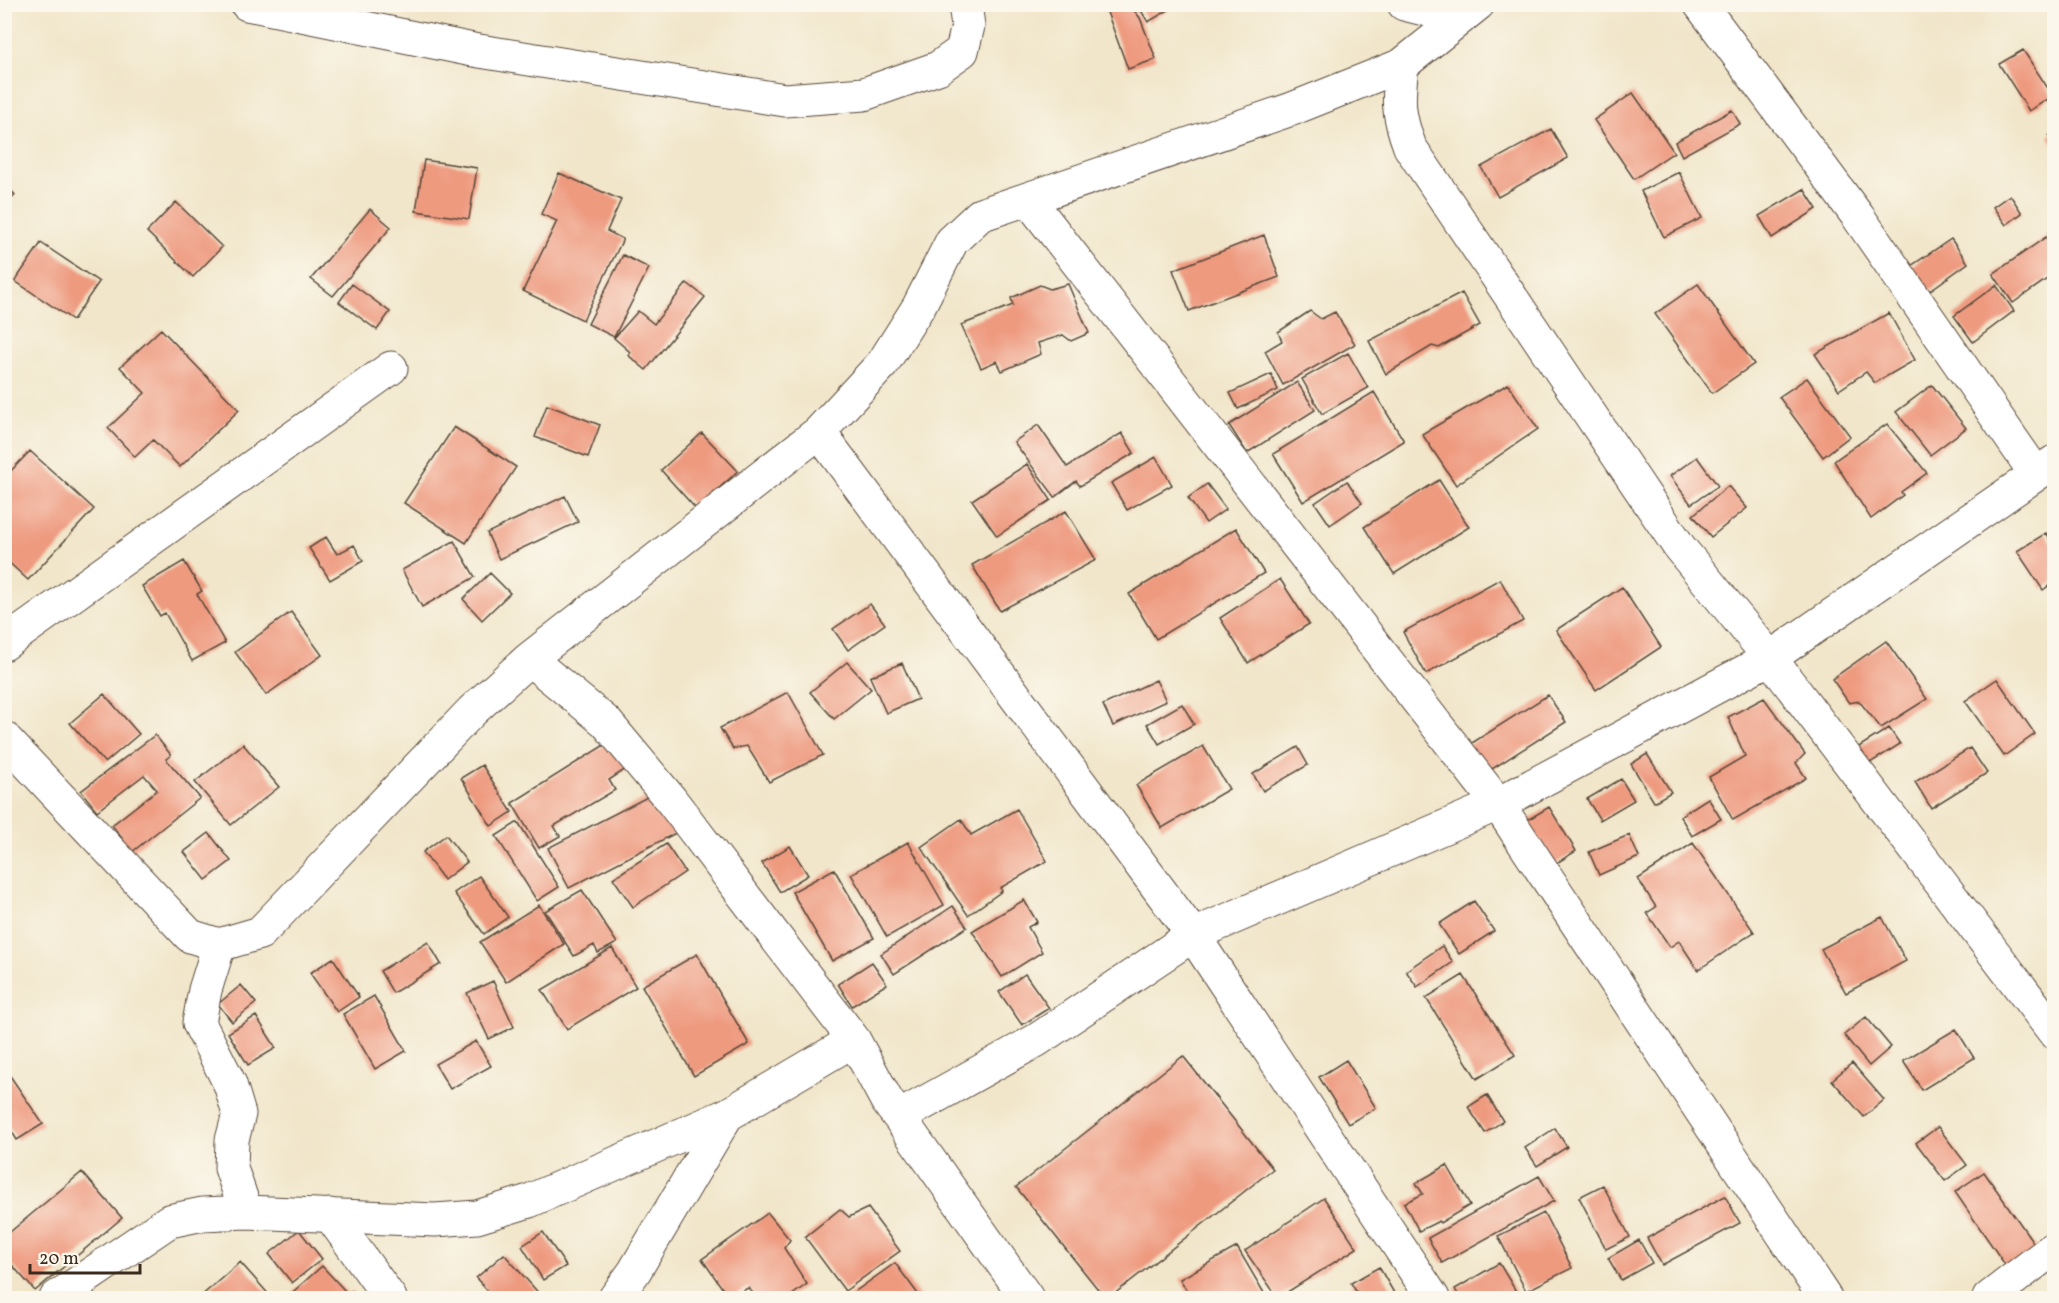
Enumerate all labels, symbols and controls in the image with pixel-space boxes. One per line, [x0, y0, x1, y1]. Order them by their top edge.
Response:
scale bar [30, 1237, 140, 1275]
text: 20 m [39, 1247, 79, 1272]

